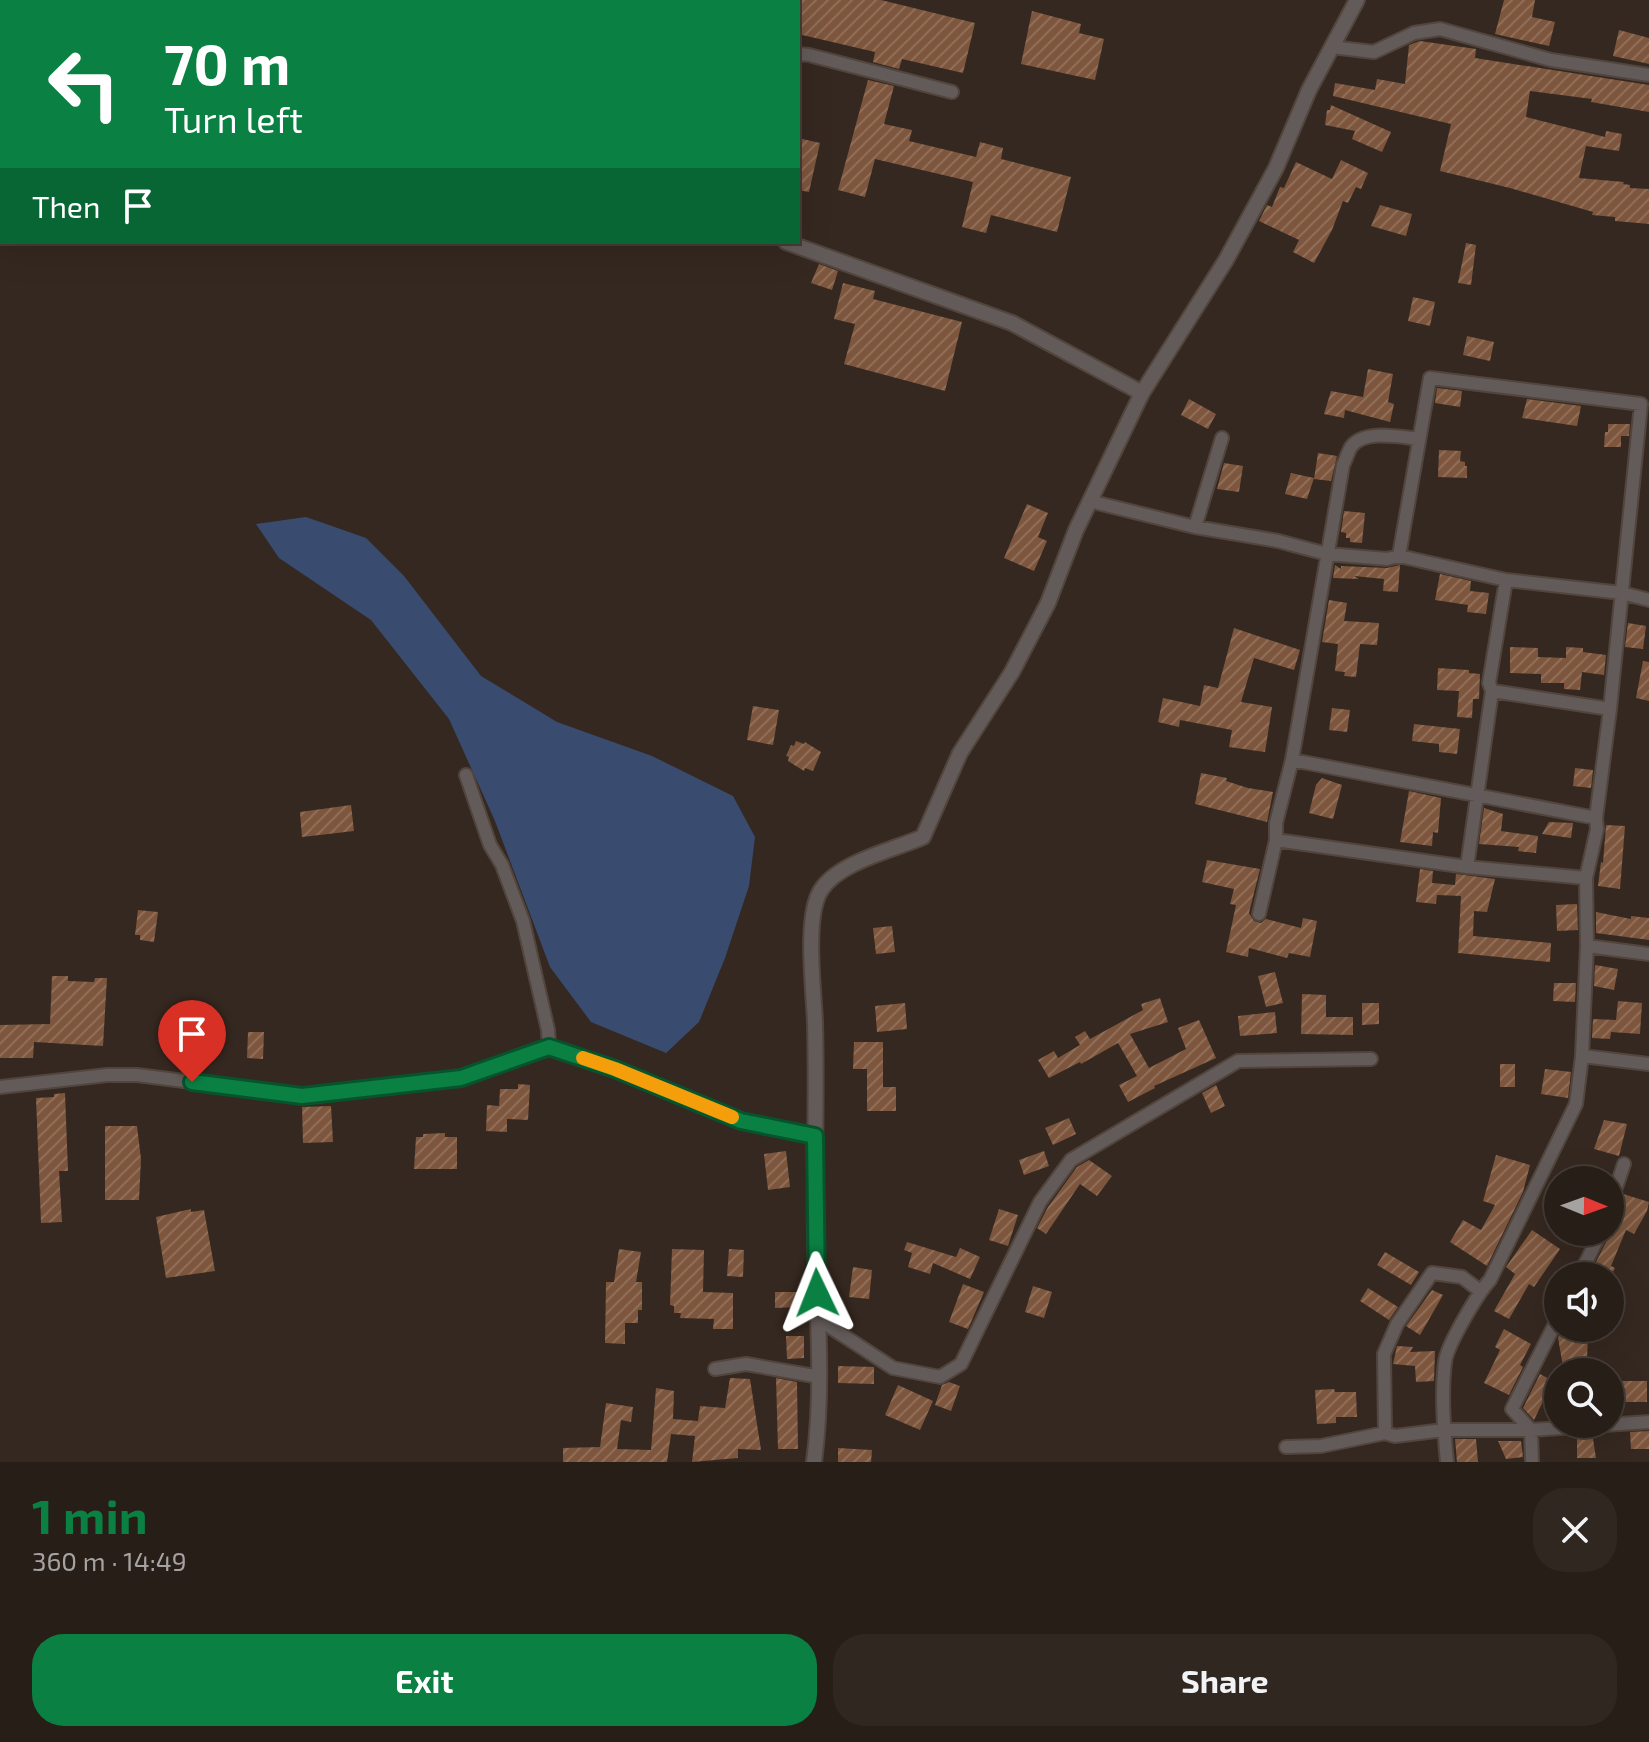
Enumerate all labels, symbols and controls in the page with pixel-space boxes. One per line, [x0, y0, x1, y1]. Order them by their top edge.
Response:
text: 70 m [164, 29, 290, 96]
icon: left [32, 32, 136, 136]
text: Turn left [164, 97, 303, 140]
icon: arrive [116, 184, 160, 228]
text: Then [32, 188, 100, 224]
pin [158, 1000, 226, 1082]
icon: arrive [170, 1012, 214, 1056]
north arrow [1544, 1166, 1624, 1246]
map controls [1544, 1166, 1624, 1438]
position arrow [775, 1251, 859, 1335]
button: sound [1544, 1262, 1624, 1342]
button: search [1544, 1358, 1624, 1438]
text: 1 min [32, 1486, 148, 1544]
button: close [1533, 1488, 1617, 1572]
text: 360 m · 14:49 [32, 1545, 187, 1576]
button: Exit [32, 1634, 817, 1726]
button: Share [833, 1634, 1617, 1726]

